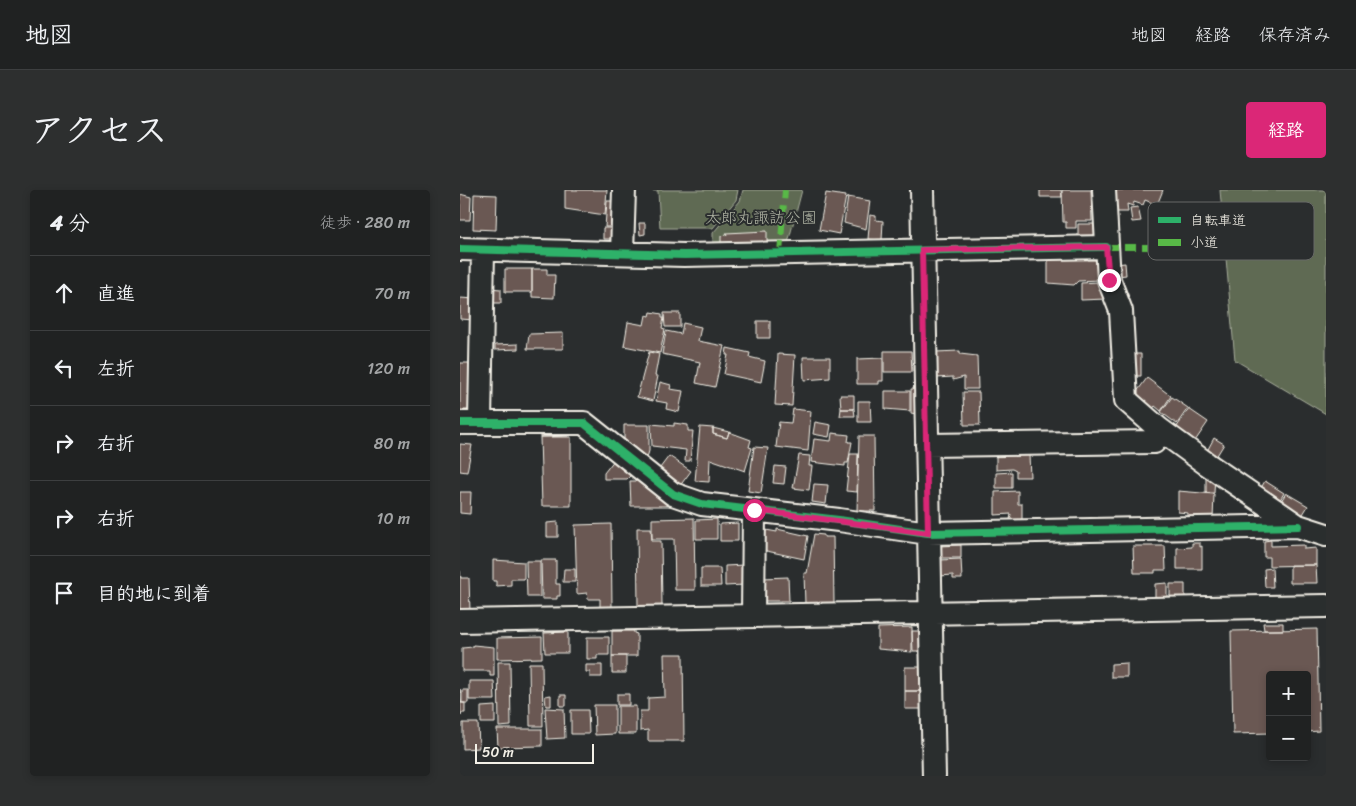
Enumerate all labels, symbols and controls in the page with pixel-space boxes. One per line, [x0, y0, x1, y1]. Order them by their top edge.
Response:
text: 地図 [25, 14, 73, 56]
text: 地図 [1131, 19, 1167, 51]
text: 経路 [1195, 19, 1231, 51]
text: 保存済み [1259, 19, 1331, 51]
text: アクセス [30, 99, 168, 161]
button: 経路 [1246, 102, 1326, 158]
legend [1148, 202, 1314, 260]
park label: 太郎丸諏訪公園 [705, 203, 817, 232]
text: 4 分 [50, 204, 90, 242]
text: 徒歩 · 280 m [320, 208, 410, 237]
text: 自転車道 [1190, 208, 1246, 233]
text: 小道 [1190, 230, 1218, 255]
route end [1098, 269, 1121, 292]
text: 直進 [97, 277, 135, 310]
icon: ahead [50, 279, 78, 307]
text: 70 m [374, 279, 410, 308]
text: 左折 [97, 352, 135, 385]
icon: left [50, 354, 78, 382]
text: 120 m [367, 354, 410, 383]
text: 右折 [97, 427, 135, 460]
icon: right [50, 429, 78, 457]
text: 80 m [374, 429, 410, 458]
route start [743, 499, 766, 522]
text: 右折 [97, 502, 135, 535]
icon: right [50, 504, 78, 532]
text: 10 m [377, 504, 410, 533]
text: 目的地に到着 [97, 577, 211, 610]
icon: arrive [50, 579, 78, 607]
map controls [1266, 671, 1311, 761]
button: + [1266, 671, 1311, 716]
button: − [1266, 716, 1311, 761]
text: 50 m [482, 740, 514, 765]
scale bar [475, 741, 594, 764]

